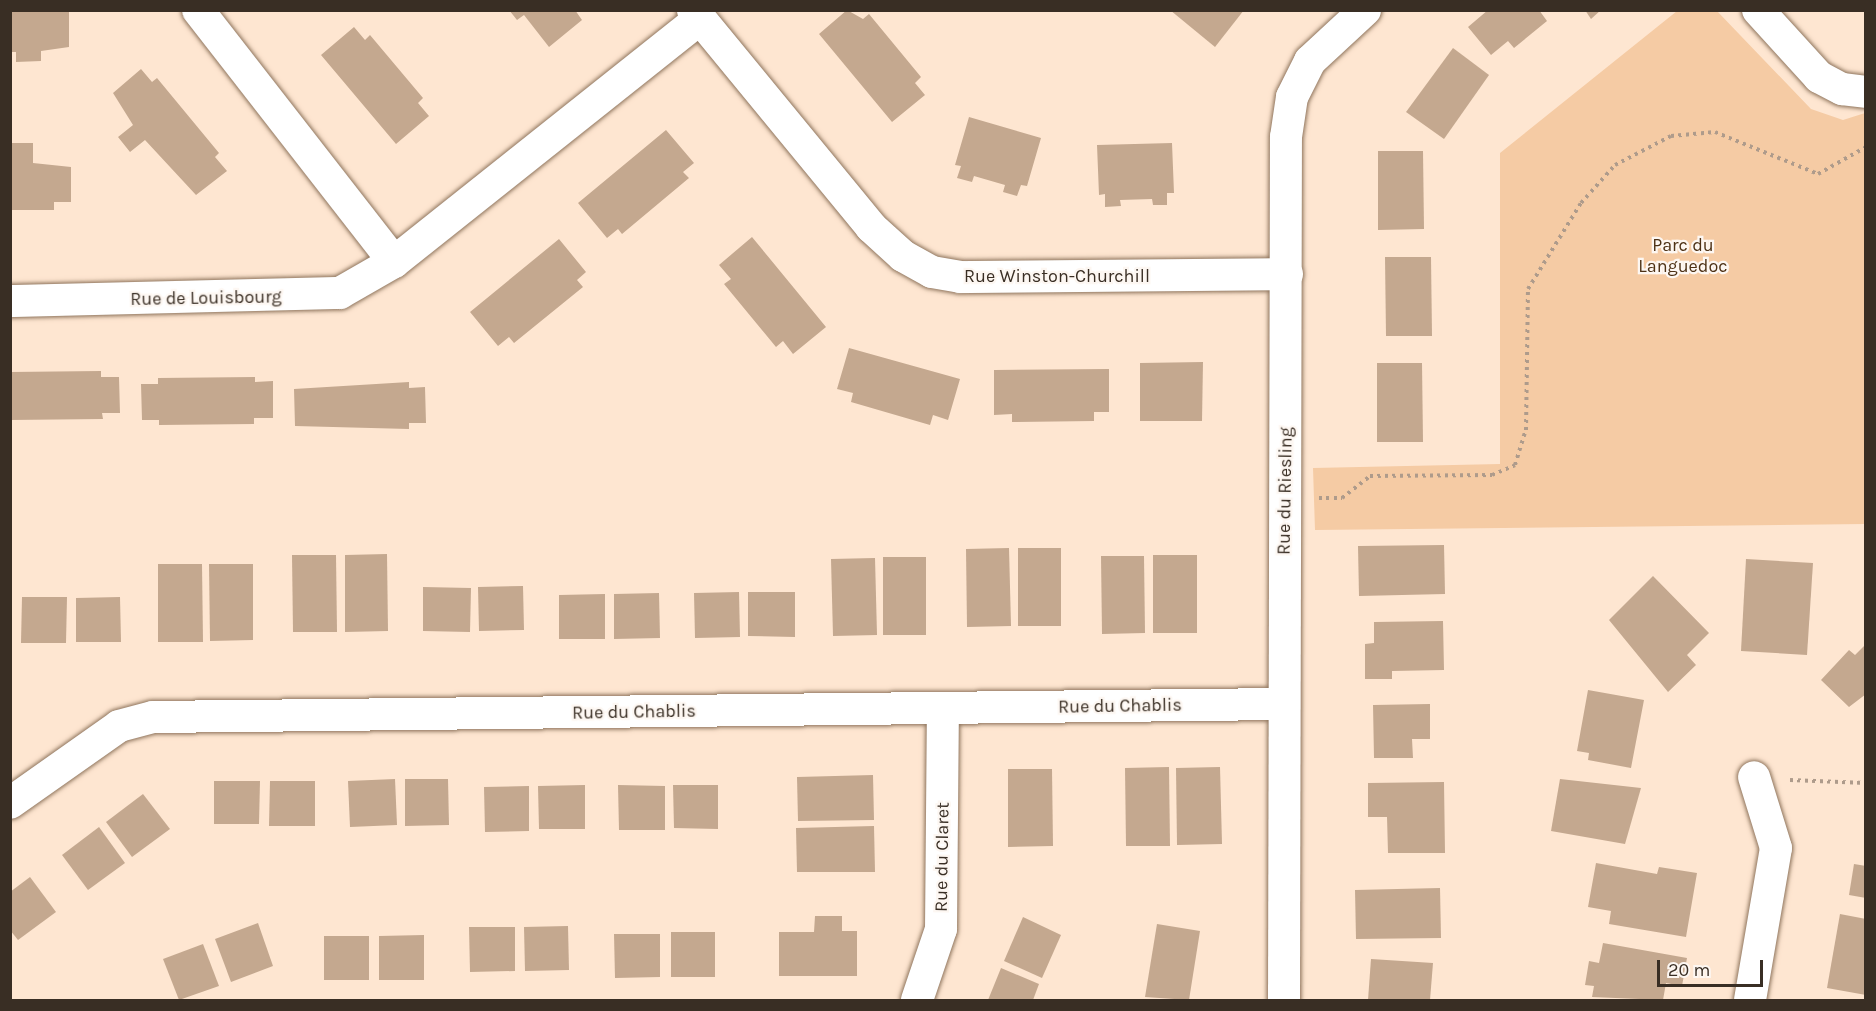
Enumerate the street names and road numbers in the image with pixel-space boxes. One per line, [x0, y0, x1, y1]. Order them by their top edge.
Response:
street label: Rue Winston-Churchill [964, 265, 1150, 287]
street label: Rue de Louisbourg [130, 286, 282, 310]
street label: Rue du Riesling [1273, 427, 1297, 555]
street label: Rue du Chablis [1058, 694, 1182, 718]
street label: Rue du Chablis [572, 700, 696, 724]
street label: Rue du Claret [930, 802, 954, 912]

